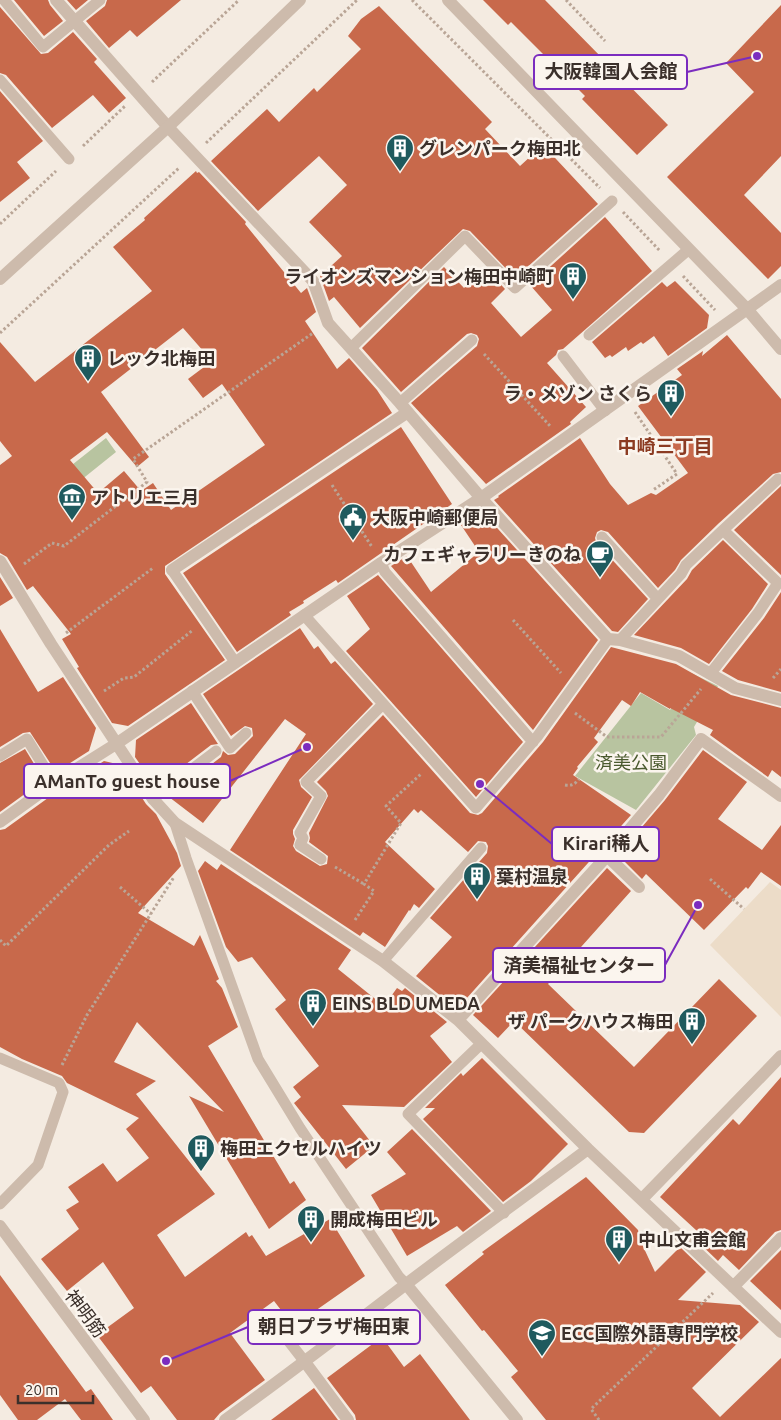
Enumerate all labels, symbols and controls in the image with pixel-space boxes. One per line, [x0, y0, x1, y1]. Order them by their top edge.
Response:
callout: 大阪韓国人会館 [534, 55, 687, 89]
text: 大阪韓国人会館 [544, 60, 678, 82]
building icon: グレンパーク梅田北 [385, 133, 415, 172]
place label: グレンパーク梅田北 [419, 138, 581, 158]
building icon: ライオンズマンション梅田中崎町 [558, 261, 588, 300]
place label: ライオンズマンション梅田中崎町 [284, 266, 554, 286]
building icon: レック北梅田 [73, 343, 103, 382]
place label: レック北梅田 [107, 348, 215, 368]
building icon: ラ・メゾン さくら [656, 378, 686, 417]
place label: ラ・メゾン さくら [504, 383, 652, 403]
district label: 中崎三丁目 [617, 435, 713, 457]
museum icon: アトリエ三月 [57, 482, 87, 521]
place label: アトリエ三月 [91, 487, 199, 507]
public building icon: 大阪中崎郵便局 [338, 502, 368, 541]
place label: 大阪中崎郵便局 [372, 507, 498, 527]
cafe icon: カフェギャラリーきのね [585, 539, 615, 578]
place label: カフェギャラリーきのね [383, 544, 581, 564]
park label: 済美公園 [595, 752, 667, 772]
callout: AManTo guest house [24, 764, 230, 798]
text: AManTo guest house [34, 770, 220, 792]
callout: Kirari稀人 [552, 827, 659, 861]
text: Kirari稀人 [562, 832, 650, 854]
building icon: 葉村温泉 [462, 861, 492, 900]
place label: 葉村温泉 [496, 866, 568, 886]
callout: 済美福祉センター [493, 948, 665, 982]
text: 済美福祉センター [503, 954, 655, 976]
building icon: EINS BLD UMEDA [298, 988, 328, 1027]
place label: EINS BLD UMEDA [332, 993, 480, 1013]
building icon: ザ パークハウス梅田 [677, 1006, 707, 1045]
place label: ザ パークハウス梅田 [508, 1011, 673, 1031]
building icon: 梅田エクセルハイツ [186, 1133, 216, 1172]
place label: 梅田エクセルハイツ [220, 1138, 382, 1158]
building icon: 開成梅田ビル [296, 1204, 326, 1243]
place label: 開成梅田ビル [330, 1209, 438, 1229]
building icon: 中山文甫会館 [604, 1224, 634, 1263]
place label: 中山文甫会館 [638, 1229, 746, 1249]
street label: 神明筋 [62, 1285, 110, 1341]
callout: 朝日プラザ梅田東 [248, 1310, 420, 1344]
text: 朝日プラザ梅田東 [258, 1315, 410, 1337]
school or university icon: ECC国際外語専門学校 [527, 1318, 557, 1357]
place label: ECC国際外語専門学校 [561, 1323, 738, 1343]
scale bar [18, 1372, 92, 1404]
text: 20 m [25, 1381, 58, 1398]

